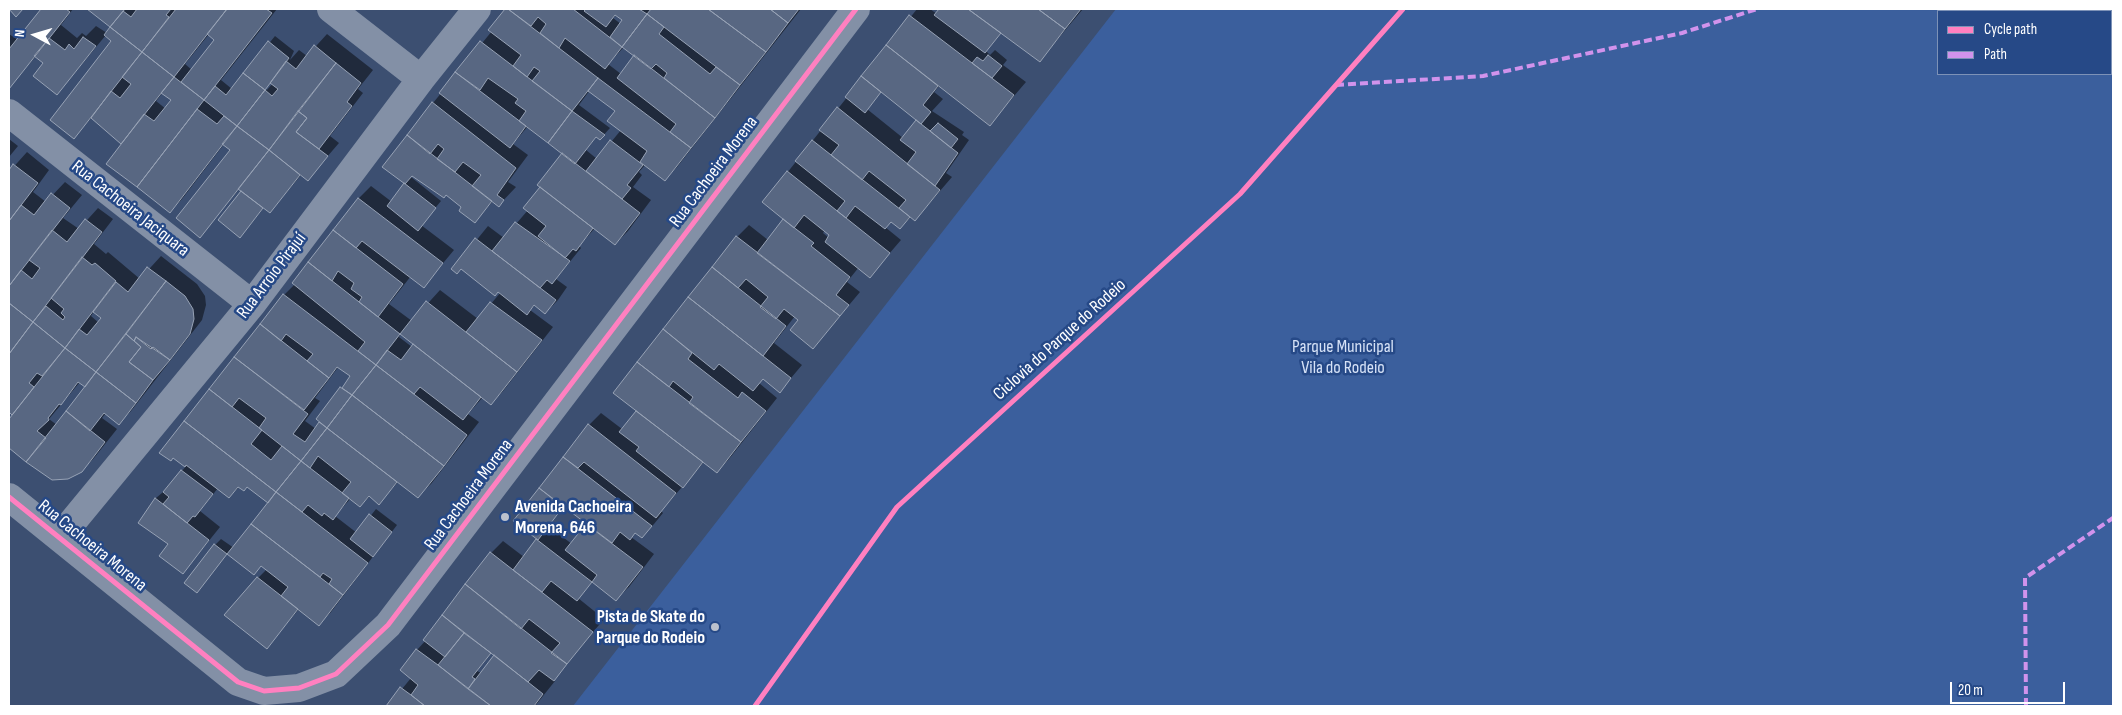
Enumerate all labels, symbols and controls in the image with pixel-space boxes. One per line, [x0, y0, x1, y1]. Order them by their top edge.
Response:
north arrow [10, 10, 60, 60]
legend [1937, 10, 2112, 75]
text: Cycle path [1984, 20, 2037, 39]
text: N [11, 29, 28, 38]
text: Path [1984, 45, 2007, 64]
street label: Rua Cachoeira Morena [665, 112, 763, 232]
street label: Rua Cachoeira Jaciquara [67, 156, 193, 262]
street label: Rua Arroio Pirajuí [233, 229, 311, 323]
street label: Ciclovia do Parque do Rodeio [989, 275, 1131, 405]
park label: Parque Municipal Vila do Rodeio [1292, 336, 1394, 378]
street label: Rua Cachoeira Morena [420, 435, 518, 555]
street label: Rua Cachoeira Morena [33, 496, 151, 596]
place label: Avenida Cachoeira Morena, 646 [515, 496, 632, 538]
marker: Avenida Cachoeira Morena, 646 [499, 511, 511, 523]
place label: Pista de Skate do Parque do Rodeio [596, 606, 705, 649]
marker: Pista de Skate do Parque do Rodeio [709, 621, 721, 633]
scale bar [1952, 672, 2067, 704]
text: 20 m [1958, 681, 1983, 700]

